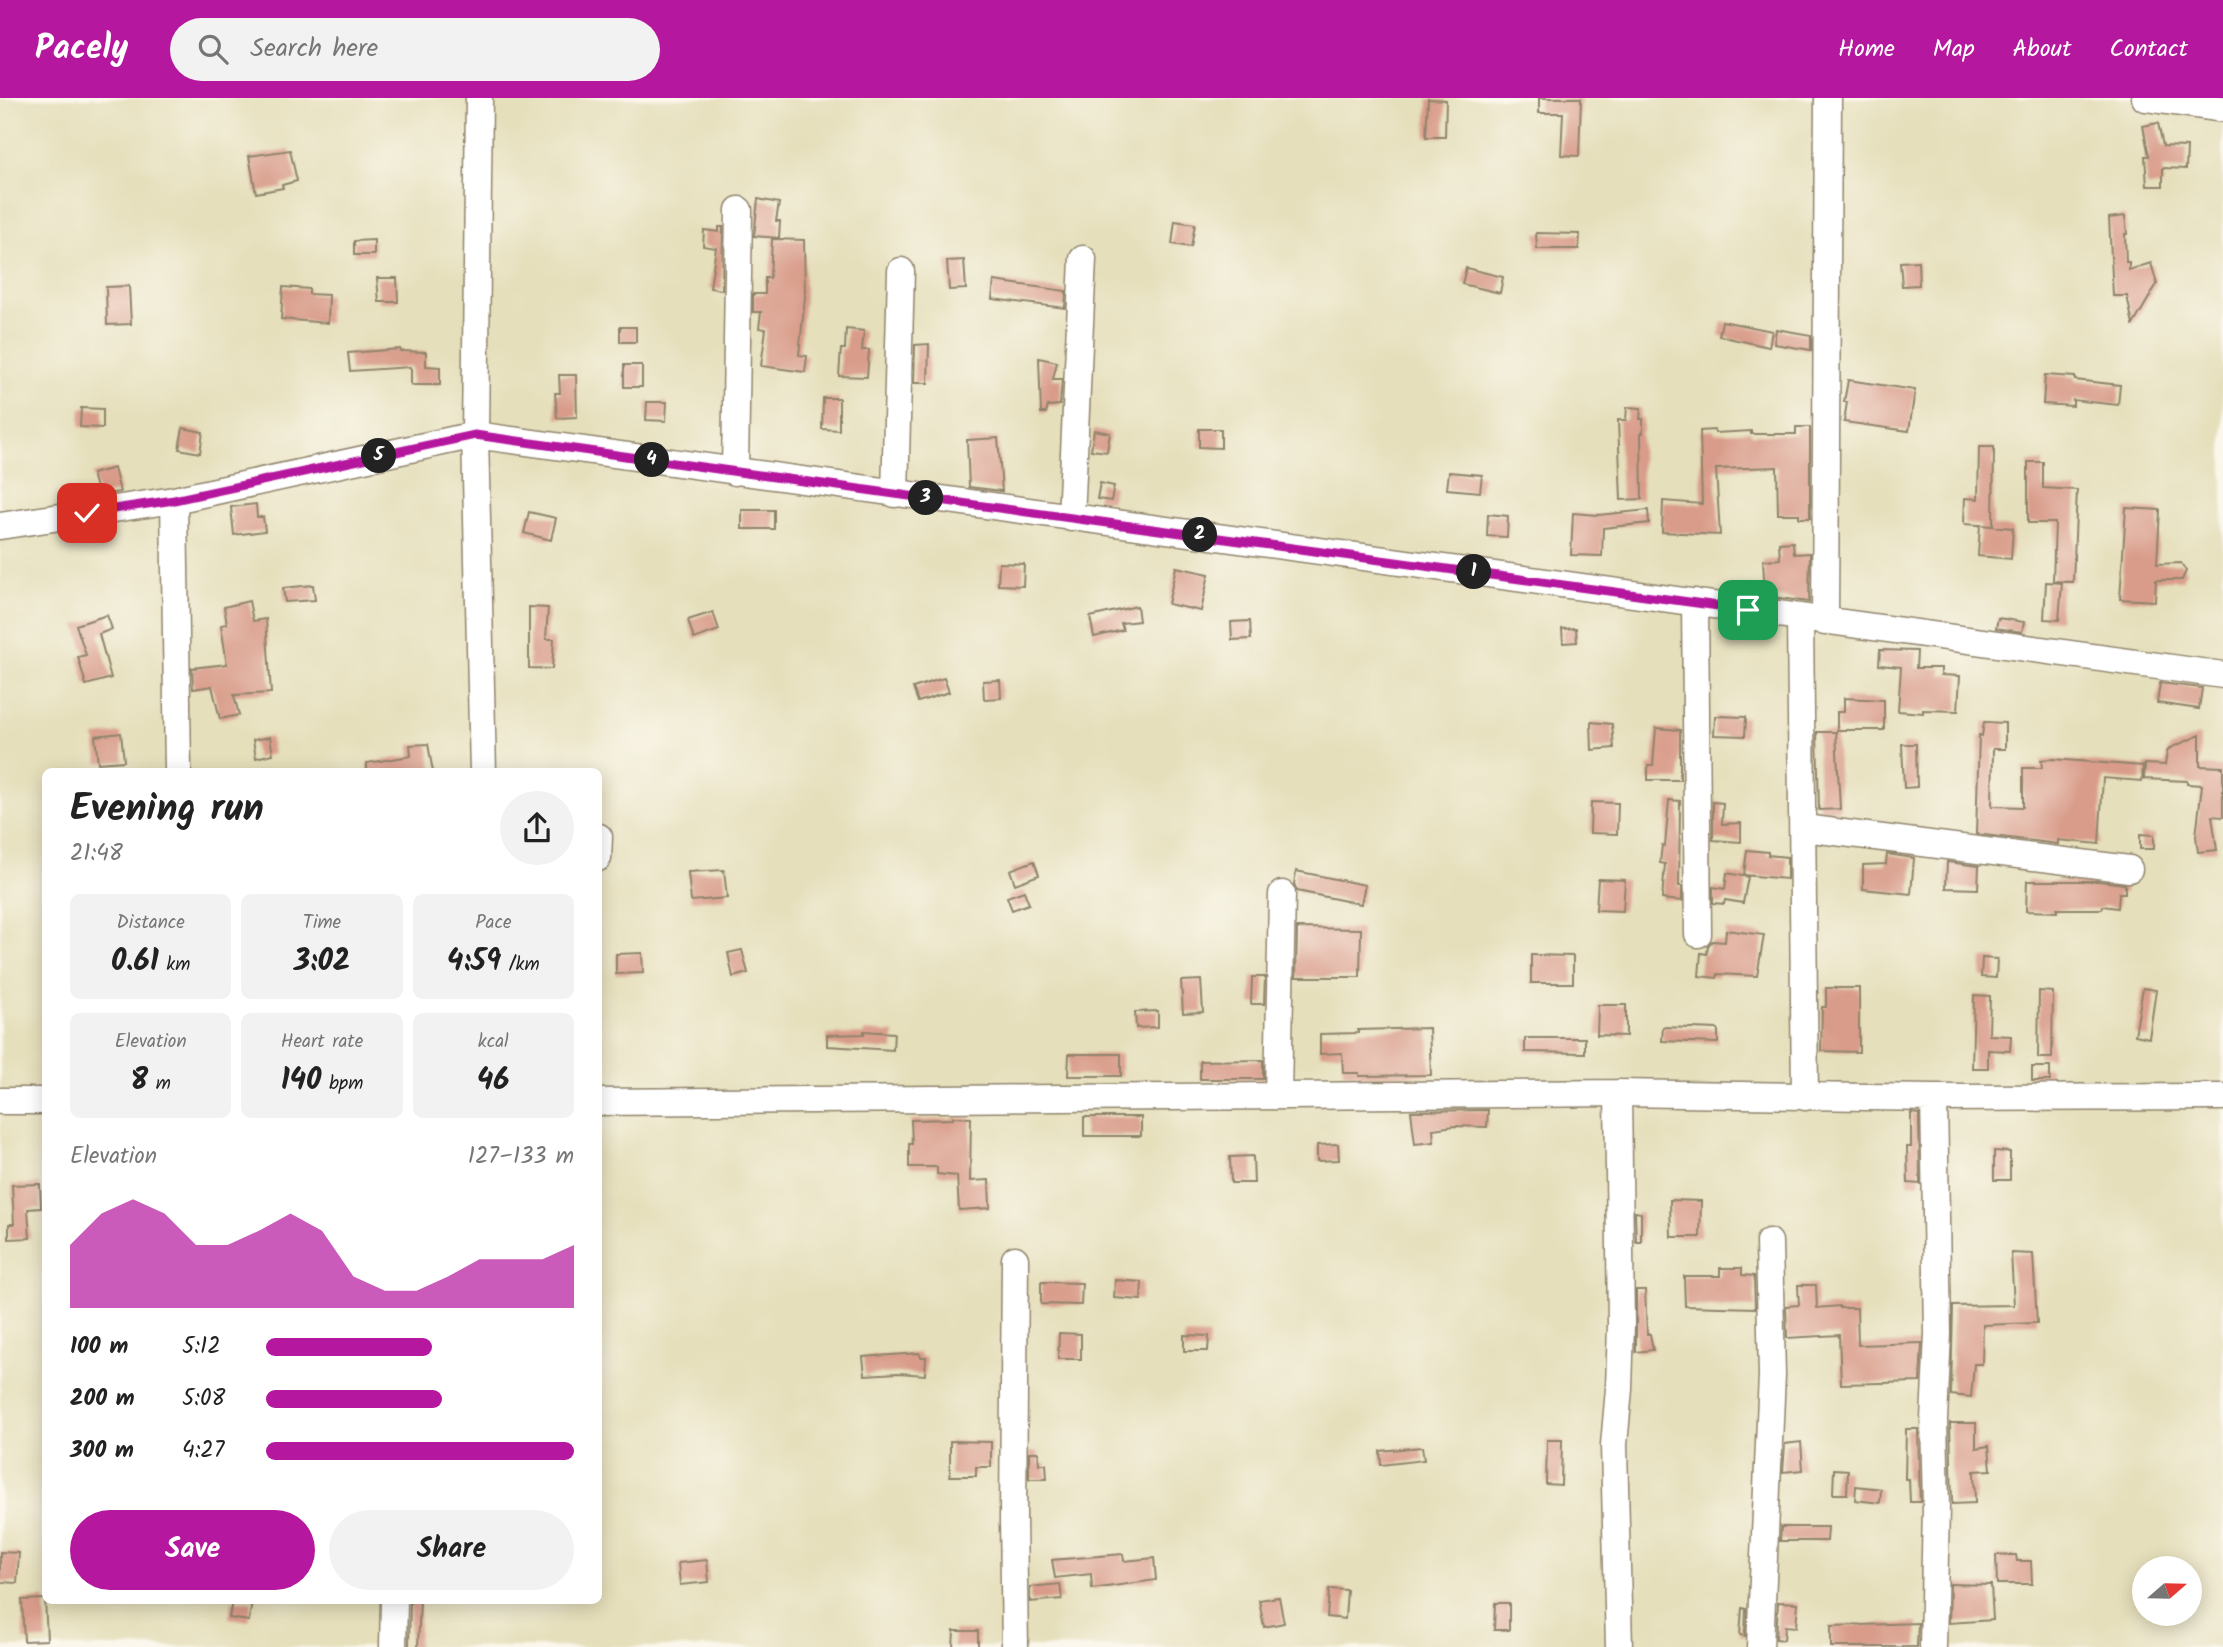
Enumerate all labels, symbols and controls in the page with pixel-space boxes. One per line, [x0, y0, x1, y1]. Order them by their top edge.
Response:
search box [170, 18, 660, 81]
text: Pacely [35, 23, 128, 76]
text: Search here [250, 28, 378, 70]
icon: search [194, 30, 232, 68]
text: Home [1838, 30, 1895, 69]
text: Map [1933, 30, 1975, 69]
text: About [2013, 30, 2071, 69]
text: Contact [2109, 30, 2188, 69]
pin: 5 [362, 438, 396, 474]
text: 5 [374, 440, 383, 470]
pin: 4 [634, 442, 670, 478]
text: 4 [646, 444, 657, 474]
pin: 3 [908, 480, 944, 516]
text: 3 [920, 482, 931, 512]
pin [57, 483, 117, 543]
icon: check [68, 494, 106, 532]
pin: 2 [1182, 518, 1218, 552]
text: 2 [1194, 519, 1205, 549]
pin: 1 [1456, 554, 1492, 589]
text: 1 [1471, 556, 1476, 586]
pin [1718, 580, 1778, 640]
icon: arrive [1729, 591, 1767, 629]
text: Evening run [70, 780, 264, 840]
button: share [500, 791, 574, 865]
text: 21:48 [70, 836, 123, 872]
text: Distance [117, 908, 185, 938]
text: Time [303, 908, 341, 938]
text: Pace [475, 908, 511, 938]
text: 0.61 [111, 938, 159, 986]
text: 3:02 [294, 938, 350, 986]
text: 4:59 [447, 938, 501, 986]
text: km [159, 950, 190, 980]
text: /km [501, 950, 540, 980]
text: Elevation [115, 1027, 187, 1057]
text: Heart rate [281, 1027, 363, 1057]
text: kcal [478, 1027, 509, 1057]
text: 8 [130, 1057, 148, 1105]
text: 140 [281, 1057, 321, 1105]
text: 46 [477, 1057, 510, 1105]
text: m [148, 1069, 171, 1099]
text: bpm [321, 1069, 363, 1099]
text: Elevation [70, 1139, 157, 1175]
text: 127–133 m [468, 1139, 574, 1175]
text: 100 m [70, 1329, 128, 1365]
text: 5:12 [182, 1329, 221, 1365]
text: 200 m [70, 1381, 135, 1417]
text: 5:08 [182, 1381, 225, 1417]
text: 300 m [70, 1433, 134, 1469]
text: 4:27 [182, 1433, 224, 1469]
button: Save [70, 1510, 315, 1590]
button: Share [329, 1510, 574, 1590]
north arrow [2132, 1556, 2202, 1626]
map controls [2132, 1556, 2202, 1626]

